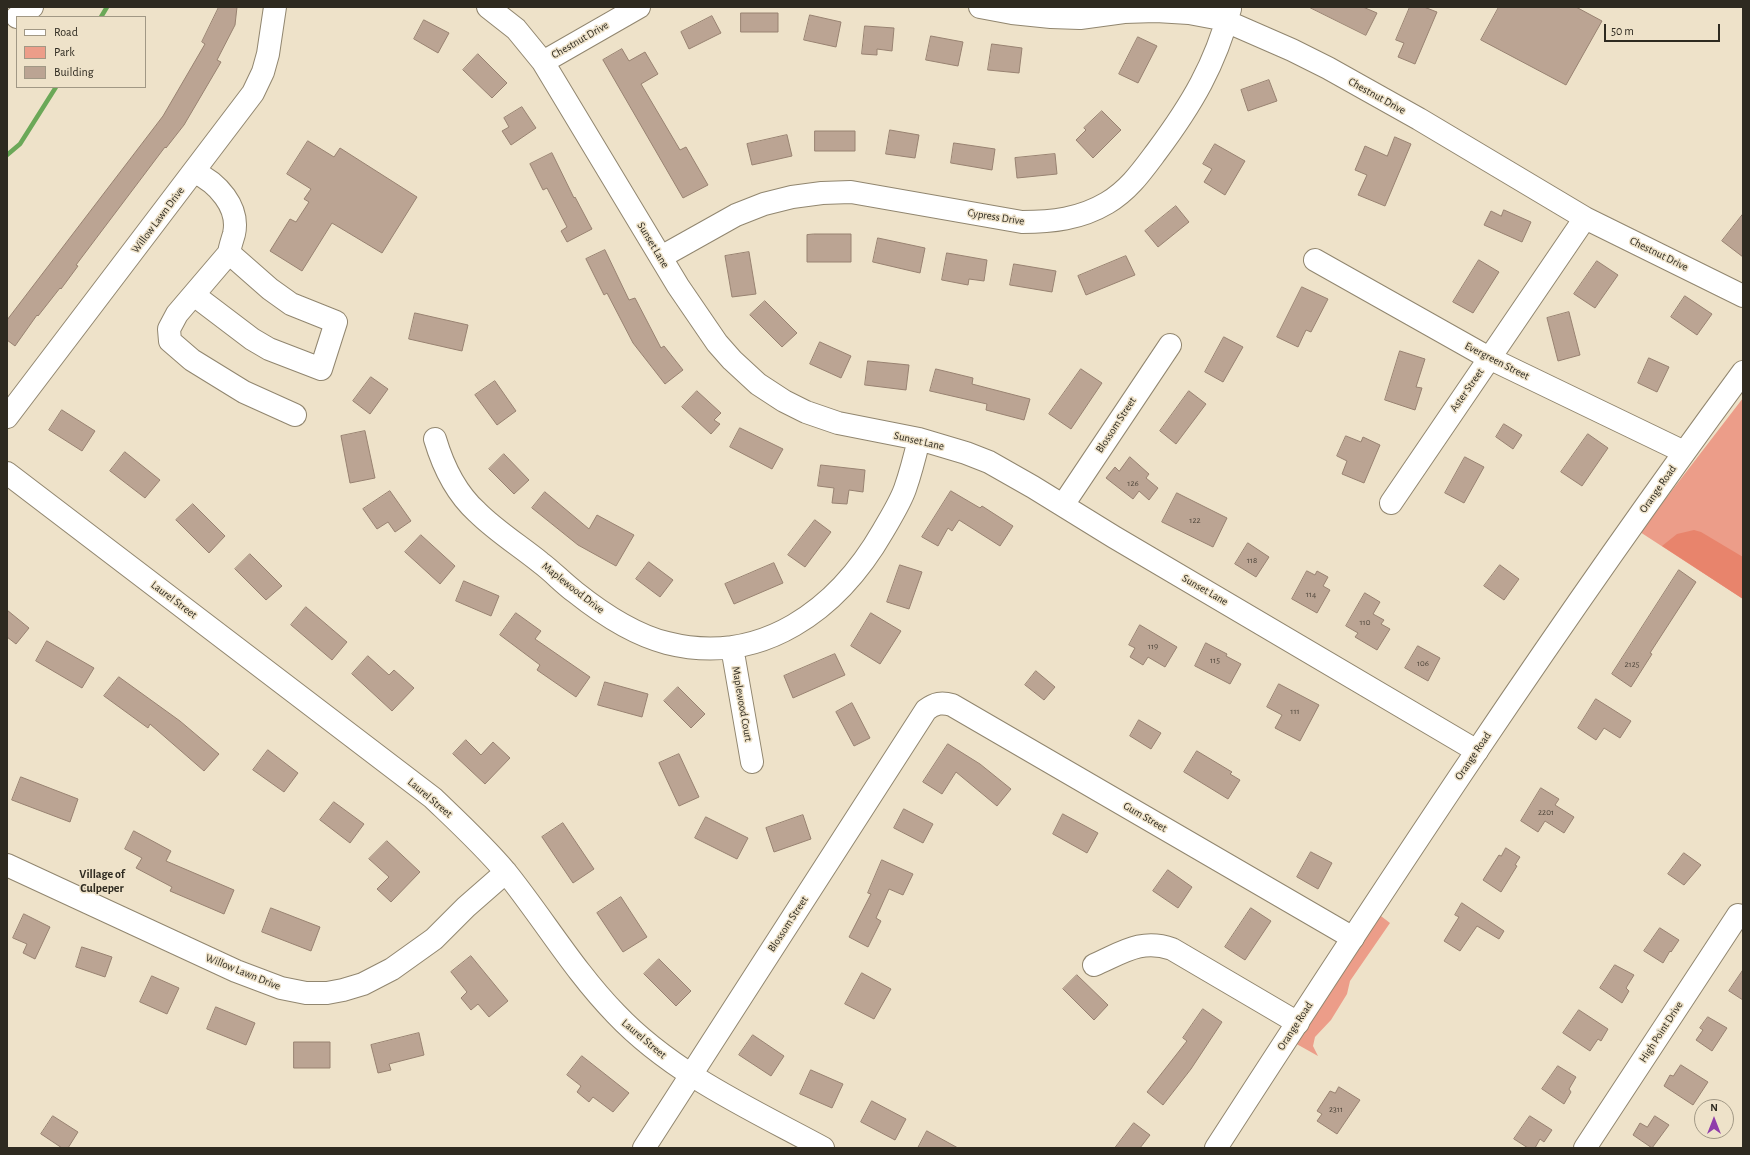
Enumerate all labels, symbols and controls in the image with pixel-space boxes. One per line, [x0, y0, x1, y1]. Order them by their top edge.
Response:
legend [16, 16, 146, 88]
scale bar [1606, 16, 1722, 42]
street label: Chestnut Drive [549, 18, 611, 62]
text: 50 m [1611, 25, 1634, 37]
text: Road [54, 26, 78, 38]
text: Park [54, 46, 75, 58]
text: Building [54, 66, 94, 78]
street label: Chestnut Drive [1346, 75, 1408, 117]
street label: Willow Lawn Drive [129, 184, 187, 256]
street label: Cypress Drive [967, 206, 1025, 228]
street label: Sunset Lane [634, 220, 672, 270]
street label: Chestnut Drive [1628, 234, 1690, 274]
street label: Evergreen Street [1463, 339, 1531, 383]
street label: Aster Street [1447, 366, 1487, 414]
street label: Blossom Street [1093, 395, 1139, 455]
street label: Sunset Lane [893, 429, 945, 453]
street label: Orange Road [1637, 463, 1679, 515]
house number: 126 [1127, 478, 1139, 488]
house number: 122 [1189, 515, 1201, 525]
house number: 118 [1247, 555, 1257, 565]
street label: Maplewood Drive [539, 560, 607, 616]
street label: Sunset Lane [1180, 572, 1230, 608]
street label: Laurel Street [148, 578, 200, 622]
house number: 114 [1306, 589, 1316, 599]
house number: 110 [1360, 617, 1370, 627]
house number: 119 [1148, 641, 1158, 651]
house number: 115 [1210, 655, 1220, 665]
house number: 106 [1417, 658, 1429, 668]
house number: 2125 [1624, 659, 1640, 669]
street label: Maplewood Court [729, 665, 755, 743]
house number: 111 [1290, 706, 1300, 716]
street label: Orange Road [1452, 729, 1494, 783]
street label: Laurel Street [405, 776, 455, 820]
street label: Gum Street [1121, 799, 1169, 835]
house number: 2201 [1538, 807, 1554, 817]
district label: Village of Culpeper [79, 867, 125, 895]
street label: Blossom Street [765, 894, 811, 954]
street label: Willow Lawn Drive [204, 951, 282, 993]
street label: Orange Road [1274, 999, 1316, 1053]
street label: High Point Drive [1636, 999, 1686, 1065]
street label: Laurel Street [619, 1017, 669, 1061]
north arrow [1694, 1099, 1734, 1139]
text: N [1710, 1102, 1718, 1113]
house number: 2311 [1329, 1104, 1343, 1114]

